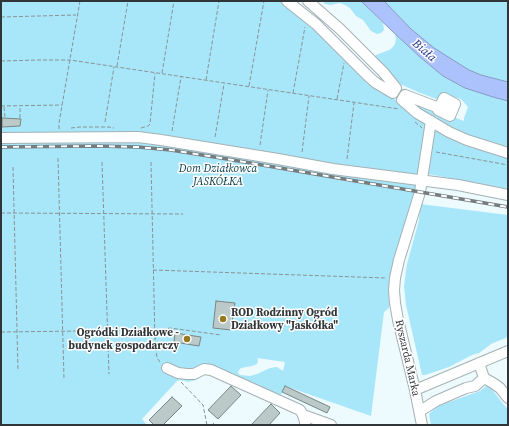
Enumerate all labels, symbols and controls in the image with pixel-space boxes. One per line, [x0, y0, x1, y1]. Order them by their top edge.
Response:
water label: Biała [409, 37, 439, 65]
park label: Dom Działkowca JASKÓŁKA [179, 162, 257, 188]
place label: ROD Rodzinny Ogród Działkowy "Jaskółka" [231, 306, 338, 332]
marker: ROD Rodzinny Ogród Działkowy "Jaskółka" [218, 314, 228, 324]
street label: Ryszarda Marka [392, 319, 422, 397]
place label: Ogródki Działkowe - budynek gospodarczy [68, 326, 179, 352]
marker: Ogródki Działkowe - budynek gospodarczy [182, 334, 192, 344]

